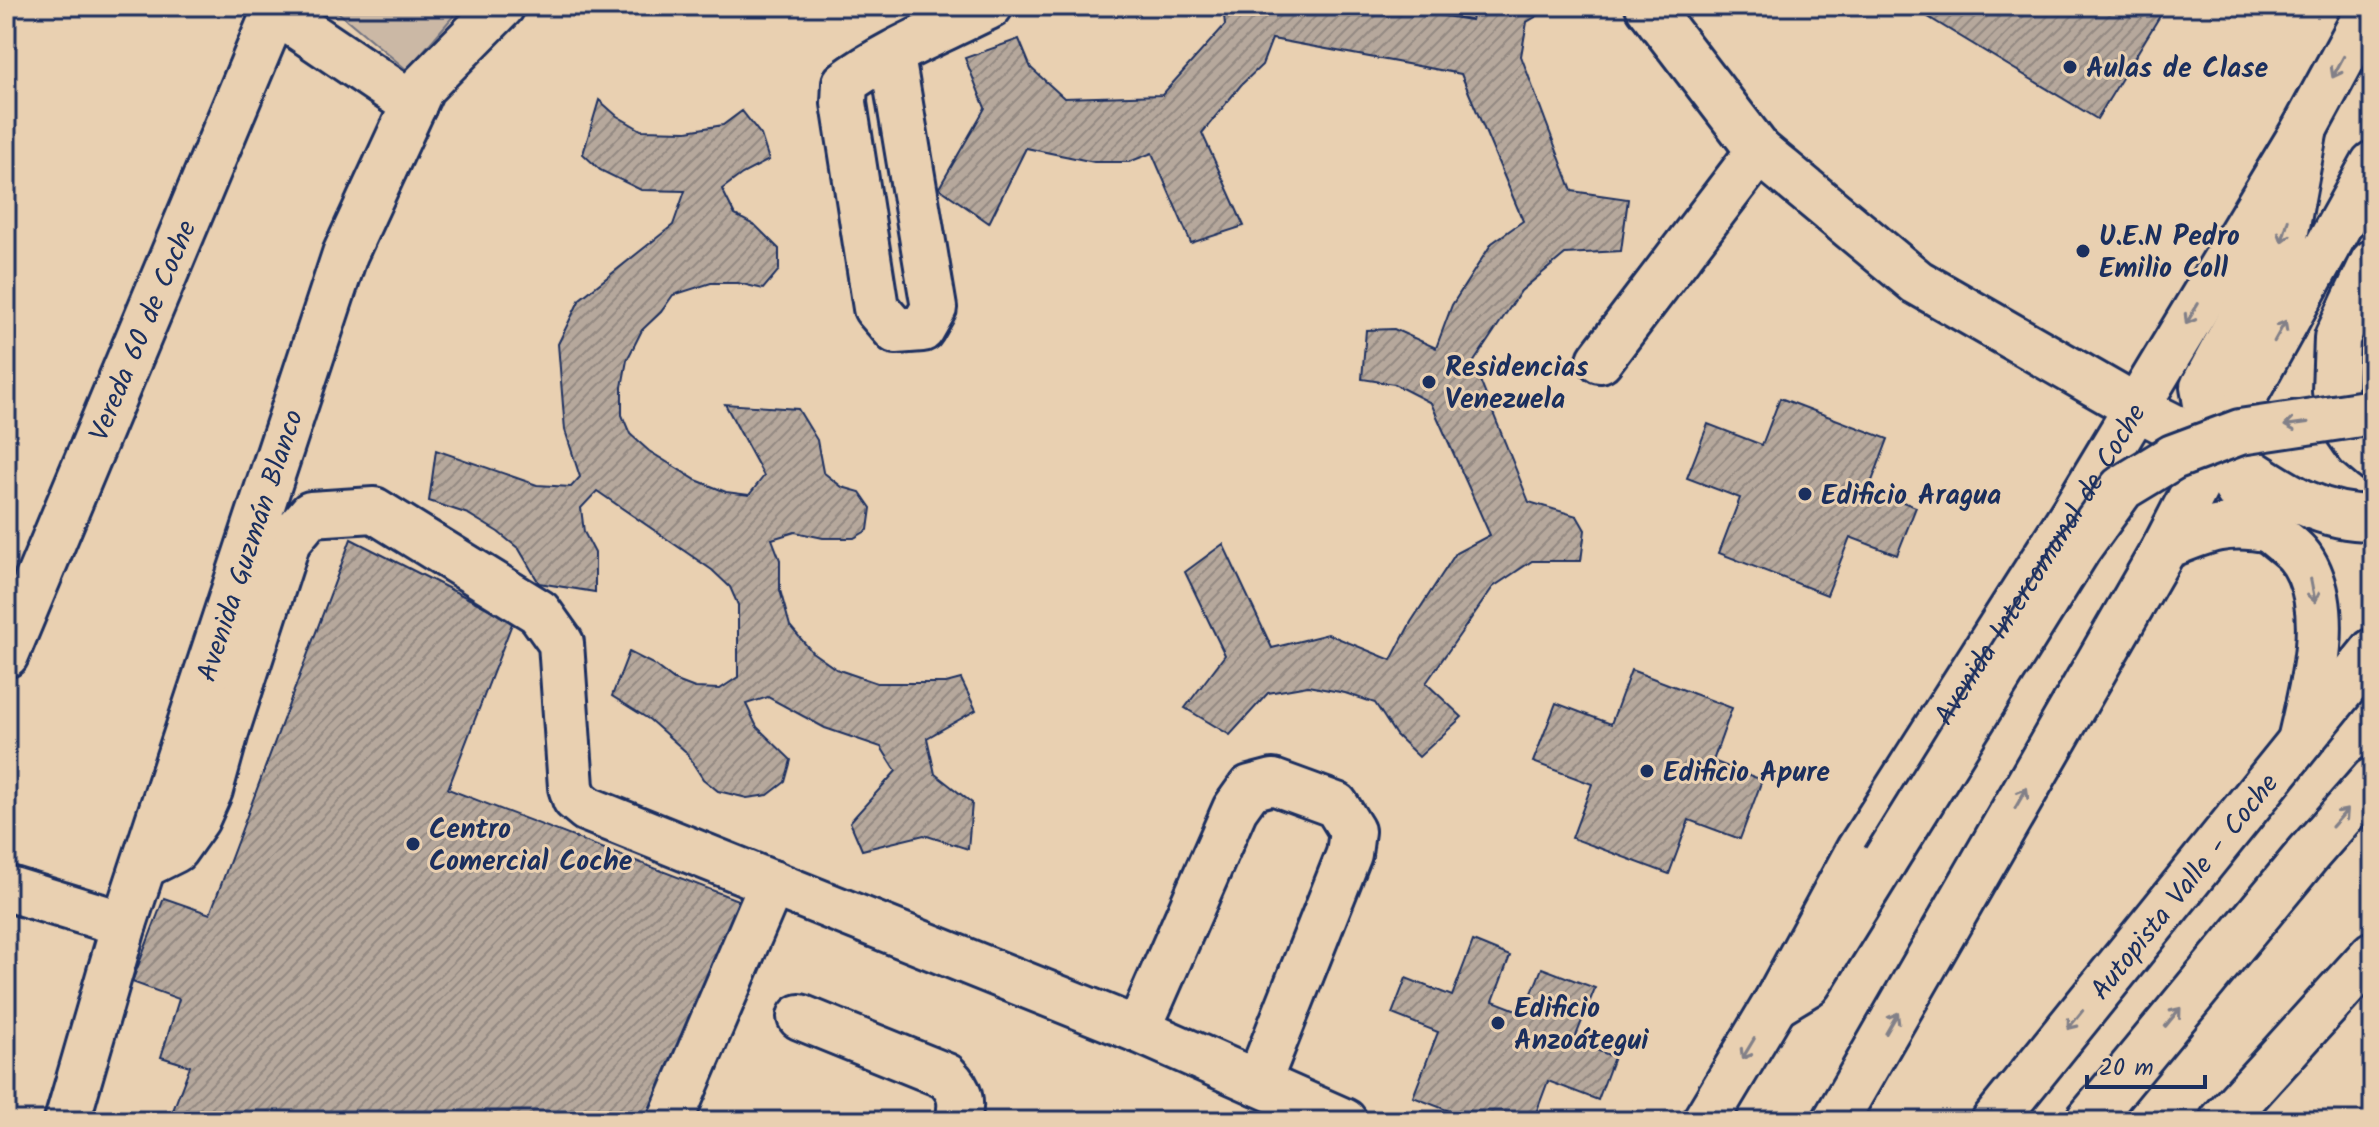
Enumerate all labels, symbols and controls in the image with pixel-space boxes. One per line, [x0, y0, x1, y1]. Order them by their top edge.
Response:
place label: Aulas de Clase [2086, 47, 2268, 92]
one-way arrow [2330, 54, 2346, 78]
marker: Aulas de Clase [2061, 58, 2079, 76]
street label: Vereda 60 de Coche [78, 213, 210, 449]
place label: U.E.N Pedro Emilio Coll [2099, 215, 2240, 292]
one-way arrow [2277, 218, 2292, 244]
marker: U.E.N Pedro Emilio Coll [2074, 242, 2092, 260]
one-way arrow [2184, 302, 2200, 325]
one-way arrow [2273, 319, 2289, 343]
place label: Residencias Venezuela [1445, 346, 1588, 423]
marker: Residencias Venezuela [1420, 373, 1438, 391]
street label: Avenida Intercomunal de Coche [1923, 395, 2159, 735]
street label: Avenida Guzmán Blanco [185, 404, 317, 688]
one-way arrow [2284, 417, 2309, 432]
place label: Edificio Aragua [1821, 474, 2001, 519]
marker: Edificio Aragua [1796, 485, 1814, 503]
one-way arrow [2307, 578, 2322, 604]
place label: Edificio Apure [1663, 751, 1830, 796]
marker: Edificio Apure [1638, 762, 1656, 780]
street label: Autopista Valle - Coche [2080, 764, 2291, 1011]
one-way arrow [2013, 787, 2029, 810]
place label: Centro Comercial Coche [429, 808, 633, 885]
one-way arrow [2330, 808, 2348, 828]
marker: Centro Comercial Coche [404, 835, 422, 853]
place label: Edificio Anzoátegui [1514, 987, 1649, 1064]
one-way arrow [2164, 1008, 2182, 1028]
one-way arrow [2066, 1009, 2084, 1030]
one-way arrow [1884, 1012, 1900, 1035]
marker: Edificio Anzoátegui [1489, 1014, 1507, 1032]
one-way arrow [1740, 1037, 1756, 1060]
scale bar [2087, 1039, 2205, 1089]
text: 20 m [2099, 1049, 2154, 1088]

